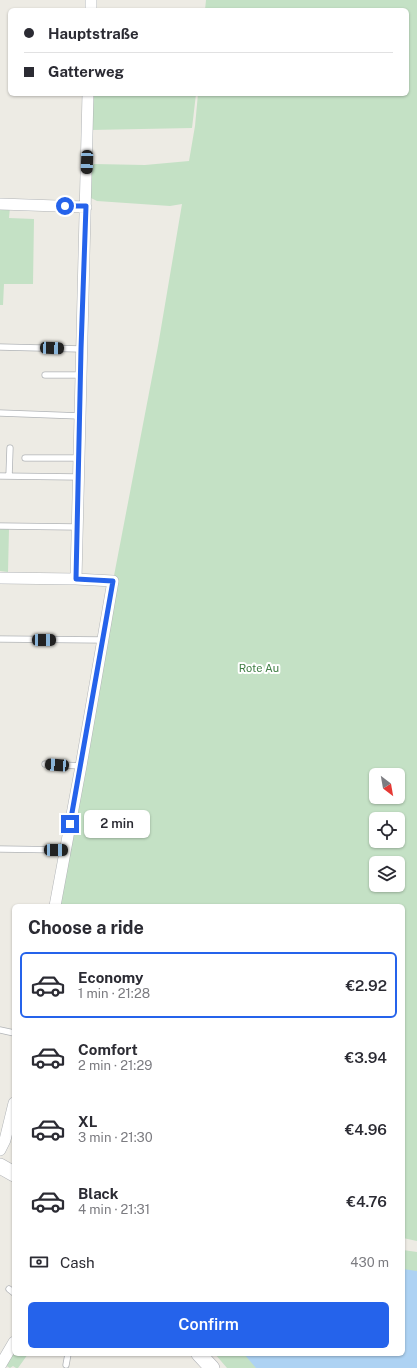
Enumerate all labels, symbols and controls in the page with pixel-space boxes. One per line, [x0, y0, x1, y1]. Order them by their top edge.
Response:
text: Hauptstraße [48, 25, 139, 42]
text: Gatterweg [48, 63, 124, 80]
car [81, 150, 93, 174]
route start [56, 197, 74, 215]
car [40, 342, 64, 354]
car [32, 634, 56, 646]
park label: Rote Au [239, 662, 279, 674]
car [45, 758, 69, 772]
north arrow [369, 768, 405, 804]
map controls [369, 768, 405, 892]
callout: 2 min [84, 810, 150, 838]
button: locate [369, 812, 405, 848]
route end [61, 815, 79, 833]
text: 2 min [100, 816, 134, 831]
car [44, 844, 68, 856]
button: layers [369, 856, 405, 892]
text: Choose a ride [28, 917, 144, 938]
icon: car [30, 967, 66, 1003]
text: Economy [78, 969, 143, 986]
text: €2.92 [346, 977, 387, 994]
text: 1 min · 21:28 [78, 986, 150, 1001]
icon: car [30, 1039, 66, 1075]
text: Comfort [78, 1041, 138, 1058]
text: €3.94 [345, 1049, 387, 1066]
text: 2 min · 21:29 [78, 1058, 152, 1073]
icon: car [30, 1111, 66, 1147]
text: XL [78, 1113, 97, 1130]
text: €4.96 [345, 1121, 387, 1138]
text: 3 min · 21:30 [78, 1130, 153, 1145]
icon: car [30, 1183, 66, 1219]
text: Black [78, 1185, 118, 1202]
text: €4.76 [347, 1193, 387, 1210]
text: 4 min · 21:31 [78, 1202, 150, 1217]
icon: cash [28, 1251, 50, 1273]
text: Cash [60, 1254, 95, 1271]
text: 430 m [350, 1255, 389, 1270]
button: Confirm [28, 1302, 389, 1348]

